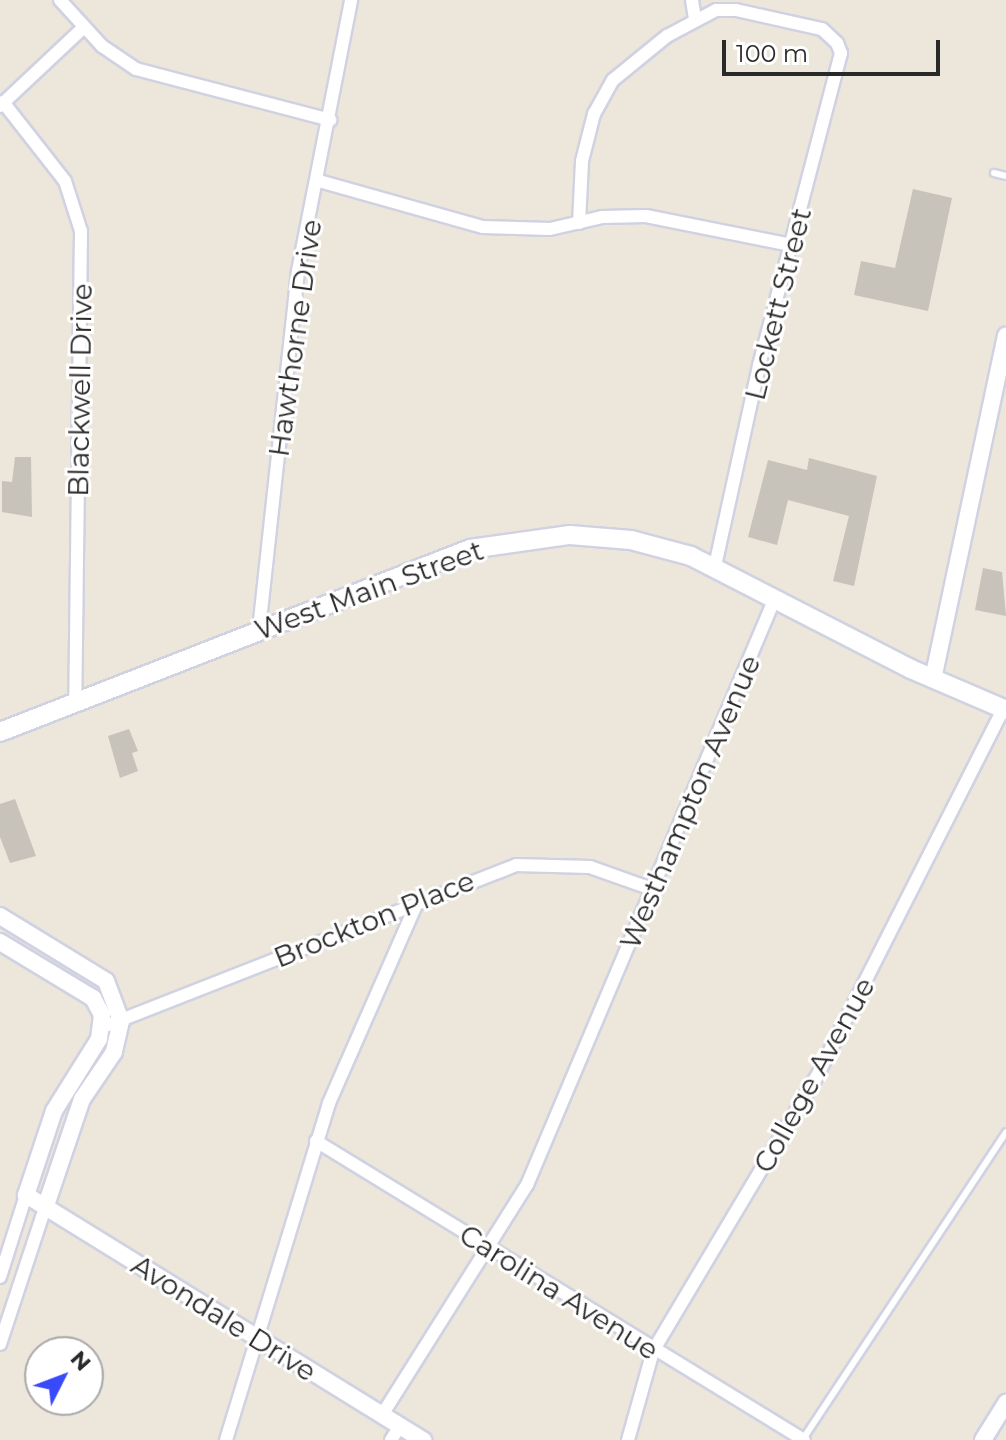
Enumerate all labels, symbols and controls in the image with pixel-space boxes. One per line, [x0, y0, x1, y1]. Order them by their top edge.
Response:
scale bar [726, 24, 944, 74]
text: 100 m [736, 39, 808, 68]
street label: Lockett Street [738, 204, 818, 404]
street label: Hawthorne Drive [262, 217, 328, 459]
street label: Blackwell Drive [61, 283, 99, 497]
street label: West Main Street [250, 533, 488, 647]
street label: Westhampton Avenue [613, 650, 767, 954]
street label: Brockton Place [269, 864, 479, 974]
street label: College Avenue [747, 972, 881, 1178]
street label: Carolina Avenue [453, 1217, 665, 1367]
street label: Avondale Drive [126, 1248, 322, 1388]
north arrow [24, 1336, 104, 1416]
text: N [65, 1345, 97, 1377]

